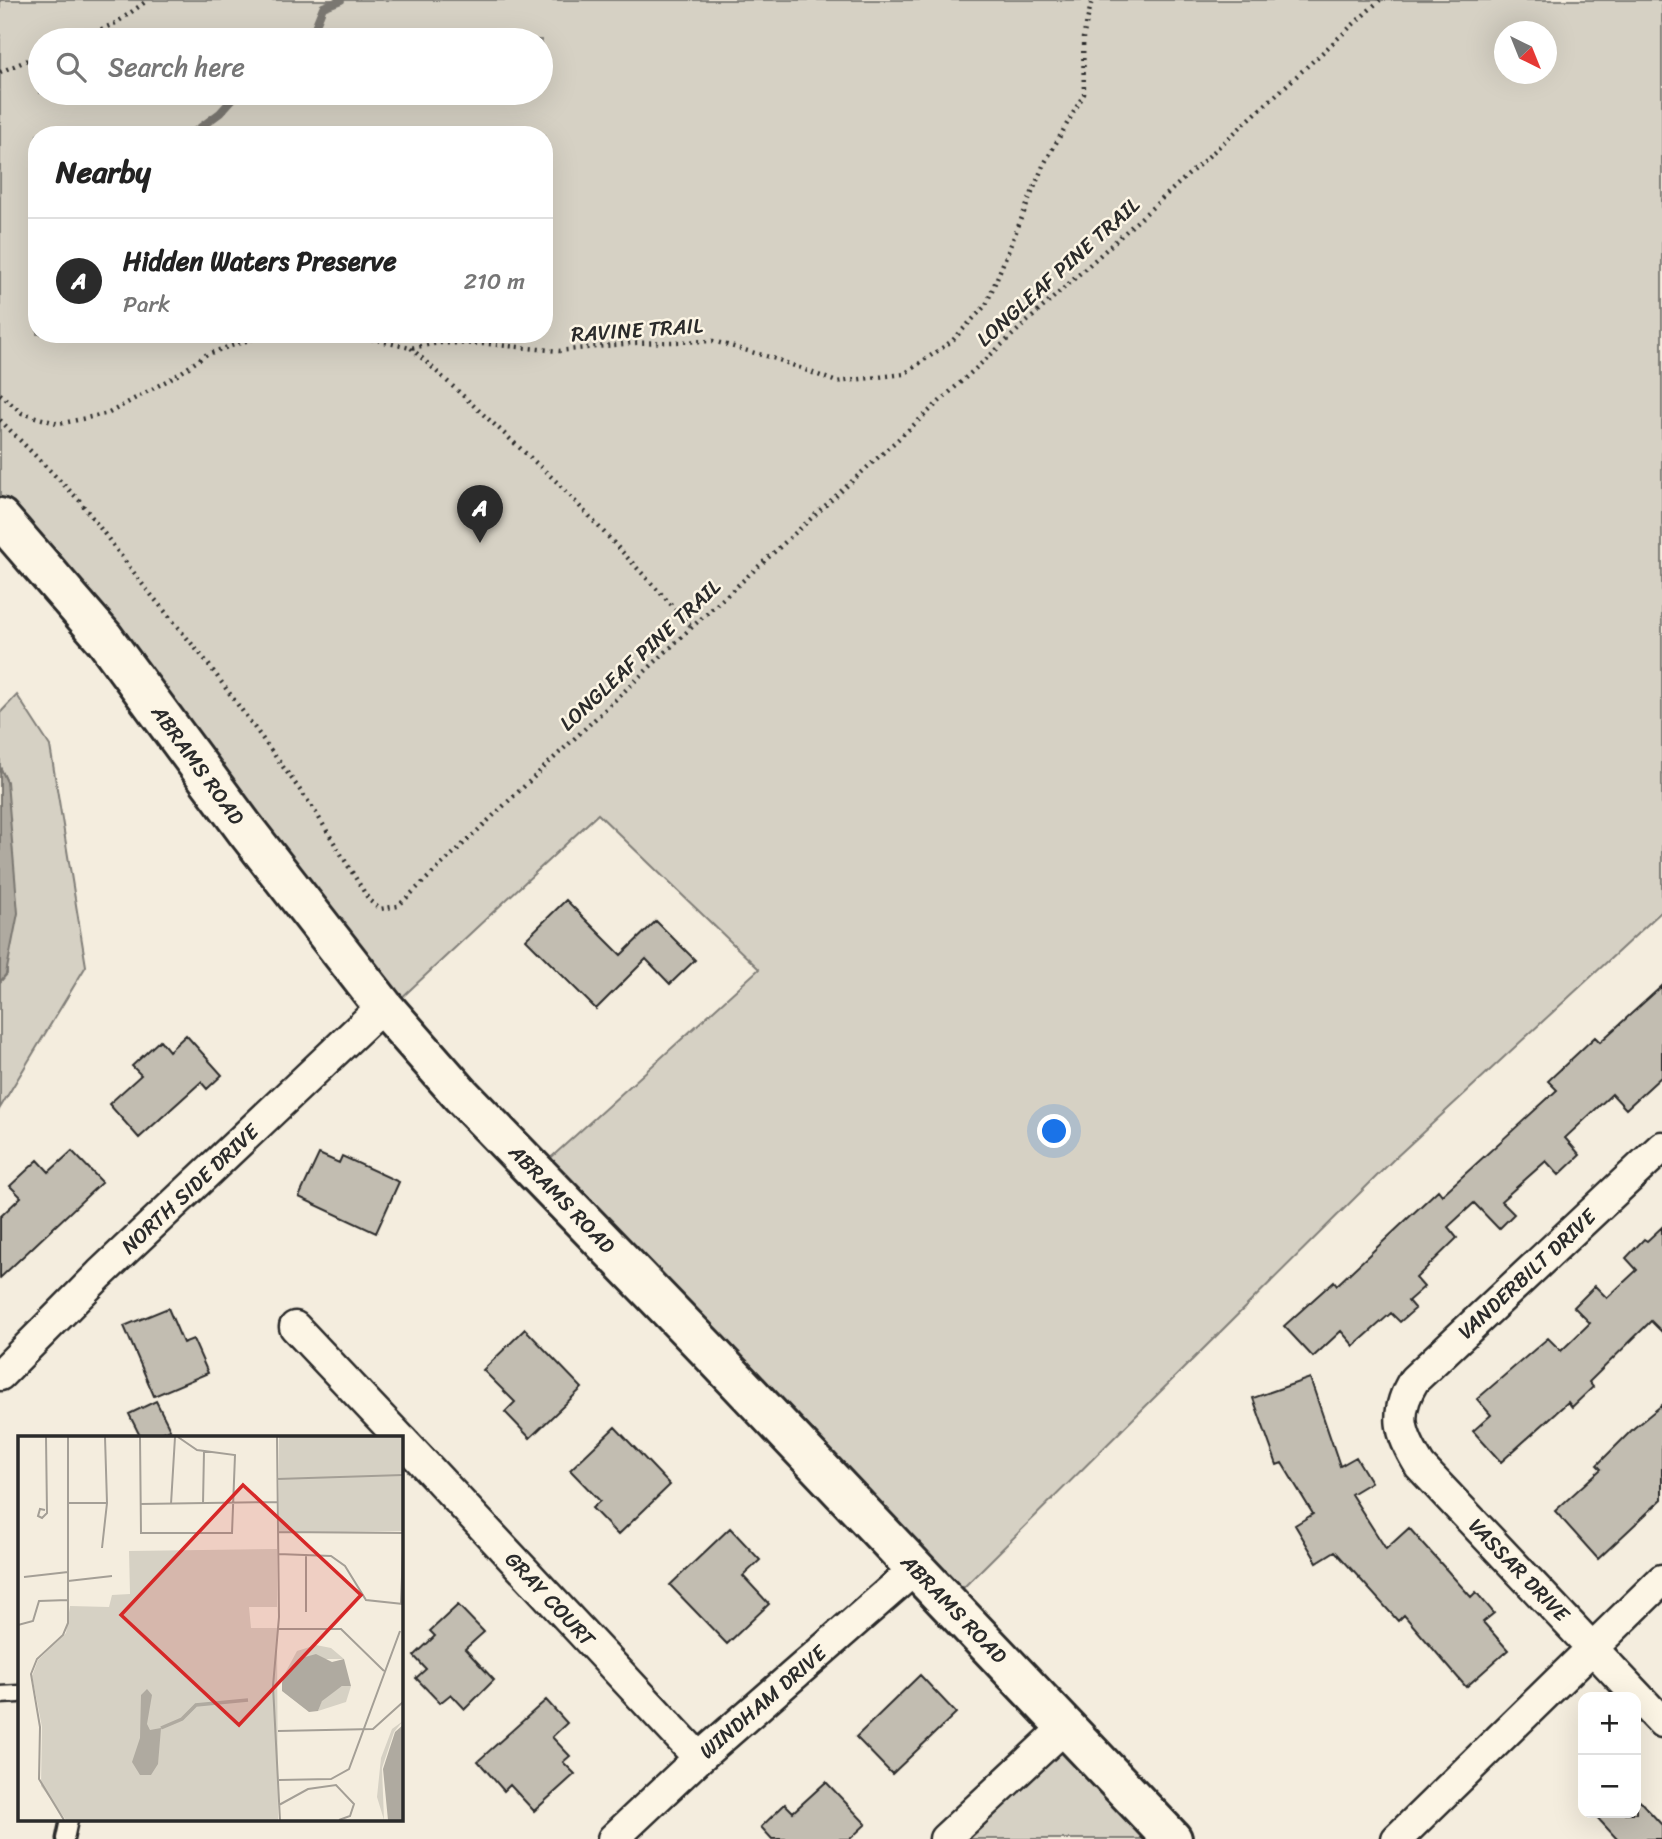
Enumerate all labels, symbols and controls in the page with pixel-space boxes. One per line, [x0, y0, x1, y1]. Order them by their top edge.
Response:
north arrow [1494, 21, 1557, 84]
search box [28, 28, 553, 105]
text: Search here [108, 44, 245, 90]
icon: search [52, 48, 90, 86]
text: Nearby [56, 145, 151, 199]
street label: LONGLEAF PINE TRAIL [967, 187, 1149, 357]
text: Hidden Waters Preserve [123, 238, 397, 284]
text: A [71, 261, 87, 302]
text: 210 m [464, 261, 525, 302]
text: Park [123, 284, 170, 325]
street label: RAVINE TRAIL [570, 306, 704, 354]
pin: A [457, 485, 503, 543]
street label: LONGLEAF PINE TRAIL [550, 569, 730, 741]
street label: ABRAMS ROAD [140, 696, 255, 834]
street label: NORTH SIDE DRIVE [112, 1113, 269, 1264]
your location [1037, 1114, 1071, 1148]
street label: ABRAMS ROAD [498, 1134, 625, 1263]
street label: VANDERBILT DRIVE [1449, 1198, 1606, 1349]
inset map [18, 1436, 402, 1822]
street label: VASSAR DRIVE [1459, 1509, 1580, 1632]
street label: GRAY COURT [495, 1542, 606, 1657]
street label: ABRAMS ROAD [890, 1544, 1017, 1673]
street label: WINDHAM DRIVE [690, 1634, 837, 1769]
map controls [1578, 1692, 1641, 1818]
button: + [1578, 1692, 1641, 1755]
button: − [1578, 1755, 1641, 1818]

